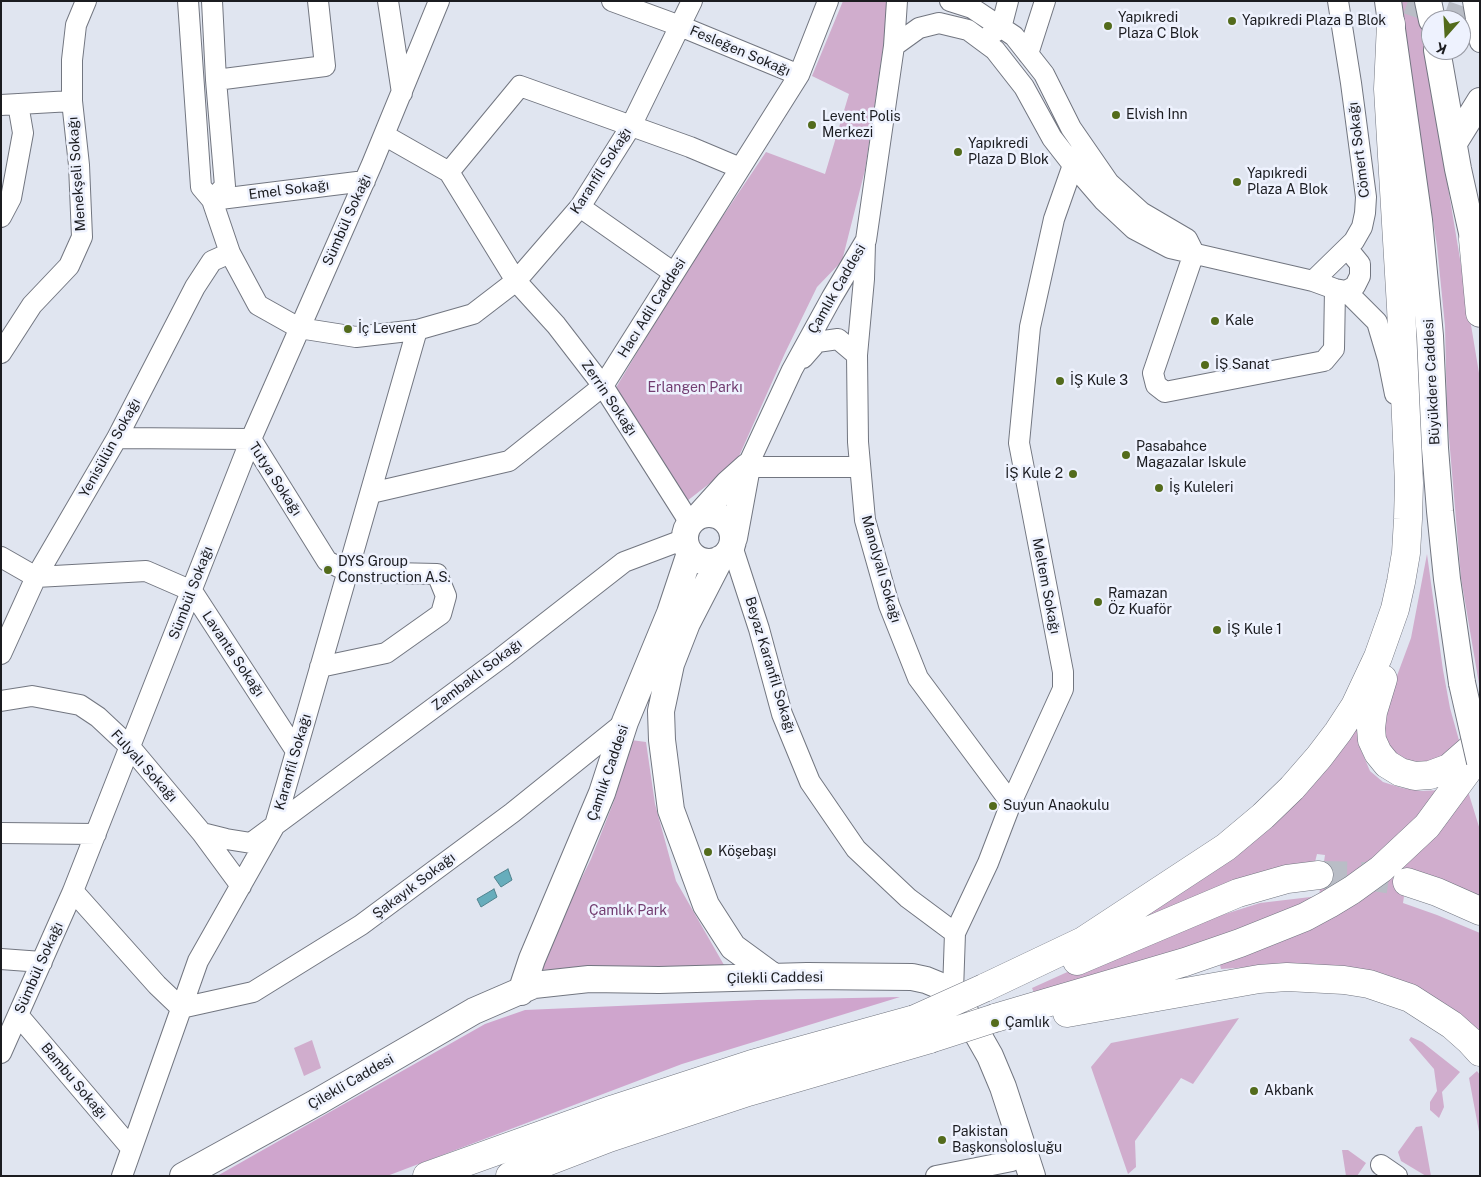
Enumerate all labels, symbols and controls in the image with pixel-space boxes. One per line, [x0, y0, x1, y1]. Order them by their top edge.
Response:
place label: Yapıkredi Plaza C Blok [1118, 10, 1199, 42]
north arrow [1421, 10, 1471, 60]
place label: Yapıkredi Plaza B Blok [1242, 13, 1386, 29]
marker: Yapıkredi Plaza B Blok [1226, 15, 1238, 27]
marker: Yapıkredi Plaza C Blok [1102, 20, 1114, 32]
street label: Fesleğen Sokağı [687, 22, 793, 80]
text: K [1434, 39, 1449, 57]
street label: Cömert Sokağı [1345, 101, 1373, 199]
place label: Elvish Inn [1126, 107, 1188, 123]
place label: Levent Polis Merkezi [822, 109, 901, 142]
marker: Elvish Inn [1110, 109, 1122, 121]
street label: Menekşeli Sokağı [65, 116, 89, 232]
marker: Levent Polis Merkezi [806, 119, 818, 131]
street label: Karanfil Sokağı [567, 125, 635, 217]
place label: Yapıkredi Plaza D Blok [968, 136, 1049, 168]
marker: Yapıkredi Plaza D Blok [952, 146, 964, 158]
place label: Yapıkredi Plaza A Blok [1247, 166, 1328, 198]
street label: Sümbül Sokağı [319, 171, 375, 269]
marker: Yapıkredi Plaza A Blok [1231, 176, 1243, 188]
street label: Emel Sokağı [248, 177, 330, 203]
street label: Çamlık Caddesi [805, 241, 869, 337]
street label: Hacı Adil Caddesi [615, 255, 689, 361]
place label: Kale [1225, 313, 1254, 329]
marker: Kale [1209, 315, 1221, 327]
street label: Büyükdere Caddesi [1420, 319, 1444, 445]
place label: İç Levent [358, 321, 417, 337]
marker: İç Levent [342, 323, 354, 335]
street label: Zerrin Sokağı [578, 357, 640, 439]
place label: İŞ Sanat [1215, 357, 1270, 373]
marker: İŞ Sanat [1199, 359, 1211, 371]
place label: İŞ Kule 3 [1070, 373, 1128, 389]
marker: İŞ Kule 3 [1054, 375, 1066, 387]
park label: Erlangen Parkı [647, 380, 743, 396]
street label: Yenisülün Sokağı [76, 395, 144, 501]
street label: Tutya Sokağı [245, 439, 305, 519]
place label: Pasabahce Magazalar Iskule [1136, 439, 1246, 472]
marker: Pasabahce Magazalar Iskule [1120, 449, 1132, 461]
place label: İŞ Kule 2 [1005, 466, 1063, 482]
marker: İŞ Kule 2 [1067, 468, 1079, 480]
place label: İş Kuleleri [1169, 480, 1233, 496]
marker: İş Kuleleri [1153, 482, 1165, 494]
street label: Manolyalı Sokağı [858, 513, 904, 625]
street label: Meltem Sokağı [1028, 537, 1064, 635]
street label: Sümbül Sokağı [165, 544, 217, 642]
place label: DYS Group Construction A.S. [338, 554, 451, 586]
marker: DYS Group Construction A.S. [322, 564, 334, 576]
place label: Ramazan Öz Kuaför [1108, 586, 1172, 618]
street label: Beyaz Karanfil Sokağı [741, 595, 799, 735]
marker: Ramazan Öz Kuaför [1092, 596, 1104, 608]
street label: Lavanta Sokağı [198, 608, 268, 700]
place label: İŞ Kule 1 [1227, 622, 1282, 638]
marker: İŞ Kule 1 [1211, 624, 1223, 636]
street label: Zambaklı Sokağı [429, 636, 525, 714]
street label: Karanfil Sokağı [271, 712, 315, 812]
street label: Çamlık Caddesi [584, 723, 632, 823]
street label: Fulyalı Sokağı [107, 726, 181, 806]
place label: Suyun Anaokulu [1003, 798, 1109, 814]
marker: Suyun Anaokulu [987, 800, 999, 812]
place label: Köşebaşı [718, 844, 776, 860]
marker: Köşebaşı [702, 846, 714, 858]
street label: Şakayık Sokağı [369, 849, 459, 923]
park label: Çamlık Park [589, 903, 667, 919]
street label: Sümbül Sokağı [11, 919, 67, 1017]
street label: Çilekli Caddesi [727, 969, 823, 987]
place label: Çamlık [1005, 1015, 1050, 1031]
marker: Çamlık [989, 1017, 1001, 1029]
street label: Bambu Sokağı [37, 1040, 111, 1122]
street label: Çilekli Caddesi [305, 1051, 397, 1113]
place label: Akbank [1264, 1083, 1314, 1099]
marker: Akbank [1248, 1085, 1260, 1097]
place label: Pakistan Başkonsolosluğu [952, 1124, 1062, 1156]
marker: Pakistan Başkonsolosluğu [936, 1134, 948, 1146]

